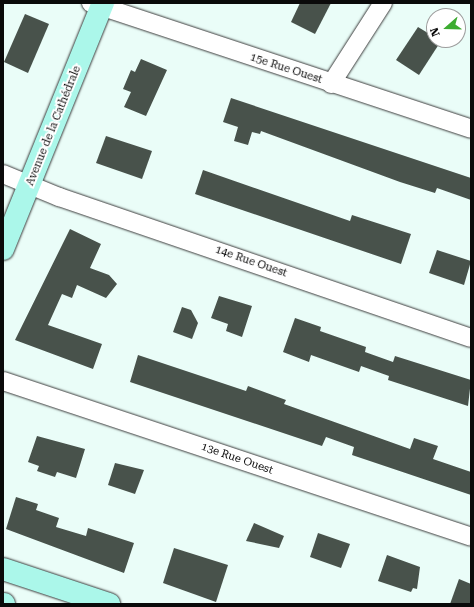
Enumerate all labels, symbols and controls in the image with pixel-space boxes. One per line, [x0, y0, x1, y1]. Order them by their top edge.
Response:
north arrow [426, 8, 466, 48]
text: N [428, 26, 443, 38]
street label: 15e Rue Ouest [248, 51, 324, 87]
street label: Avenue de la Cathédrale [24, 64, 84, 188]
street label: 14e Rue Ouest [213, 244, 289, 280]
street label: 13e Rue Ouest [199, 441, 275, 477]

